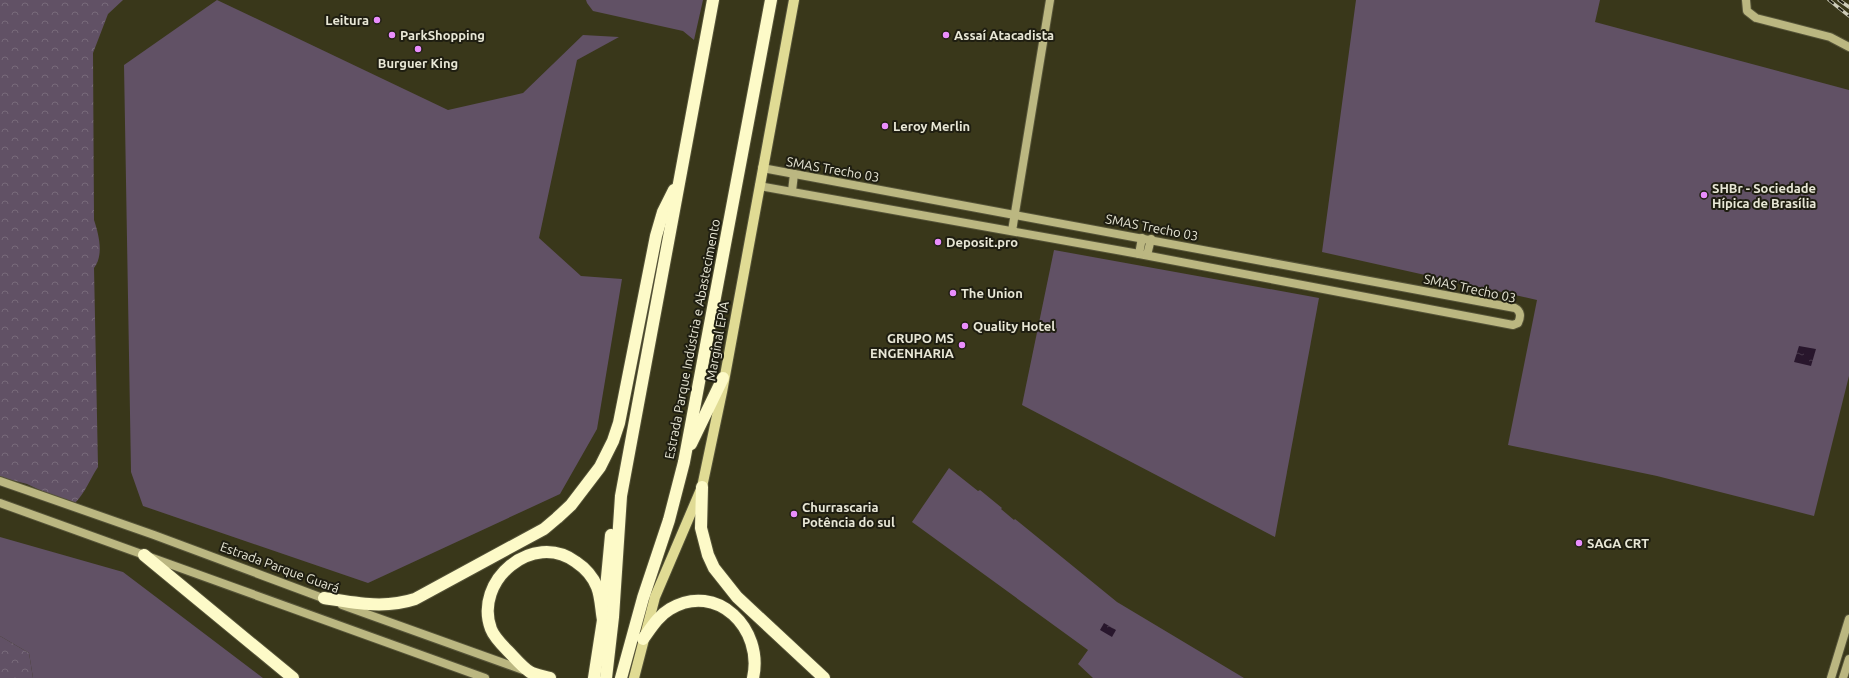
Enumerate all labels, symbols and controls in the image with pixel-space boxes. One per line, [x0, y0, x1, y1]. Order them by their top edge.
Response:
place label: Leitura [325, 13, 369, 27]
marker: Leitura [372, 15, 382, 25]
place label: ParkShopping [400, 28, 485, 42]
place label: Assaí Atacadista [954, 28, 1054, 42]
marker: ParkShopping [387, 30, 397, 40]
marker: Assaí Atacadista [941, 30, 951, 40]
marker: Burguer King [413, 44, 423, 54]
place label: Burguer King [378, 56, 458, 70]
place label: Leroy Merlin [893, 119, 970, 133]
marker: Leroy Merlin [880, 121, 890, 131]
street label: SMAS Trecho 03 [785, 154, 881, 184]
place label: SHBr - Sociedade Hípica de Brasília [1712, 181, 1816, 210]
marker: SHBr - Sociedade Hípica de Brasília [1699, 190, 1709, 200]
street label: SMAS Trecho 03 [1104, 211, 1200, 243]
street label: Estrada Parque Indústria e Abastecimento [662, 218, 722, 460]
place label: Deposit.pro [946, 235, 1018, 249]
marker: Deposit.pro [933, 237, 943, 247]
street label: SMAS Trecho 03 [1422, 271, 1518, 305]
place label: The Union [961, 286, 1023, 300]
marker: The Union [948, 288, 958, 298]
street label: Marginal EPIA [703, 299, 731, 382]
place label: Quality Hotel [973, 319, 1055, 333]
marker: Quality Hotel [960, 321, 970, 331]
place label: GRUPO MS ENGENHARIA [870, 331, 955, 360]
marker: GRUPO MS ENGENHARIA [957, 340, 967, 350]
place label: Churrascaria Potência do sul [802, 500, 895, 529]
marker: Churrascaria Potência do sul [789, 509, 799, 519]
place label: SAGA CRT [1587, 536, 1649, 550]
marker: SAGA CRT [1574, 538, 1584, 548]
street label: Estrada Parque Guará [219, 539, 341, 595]

